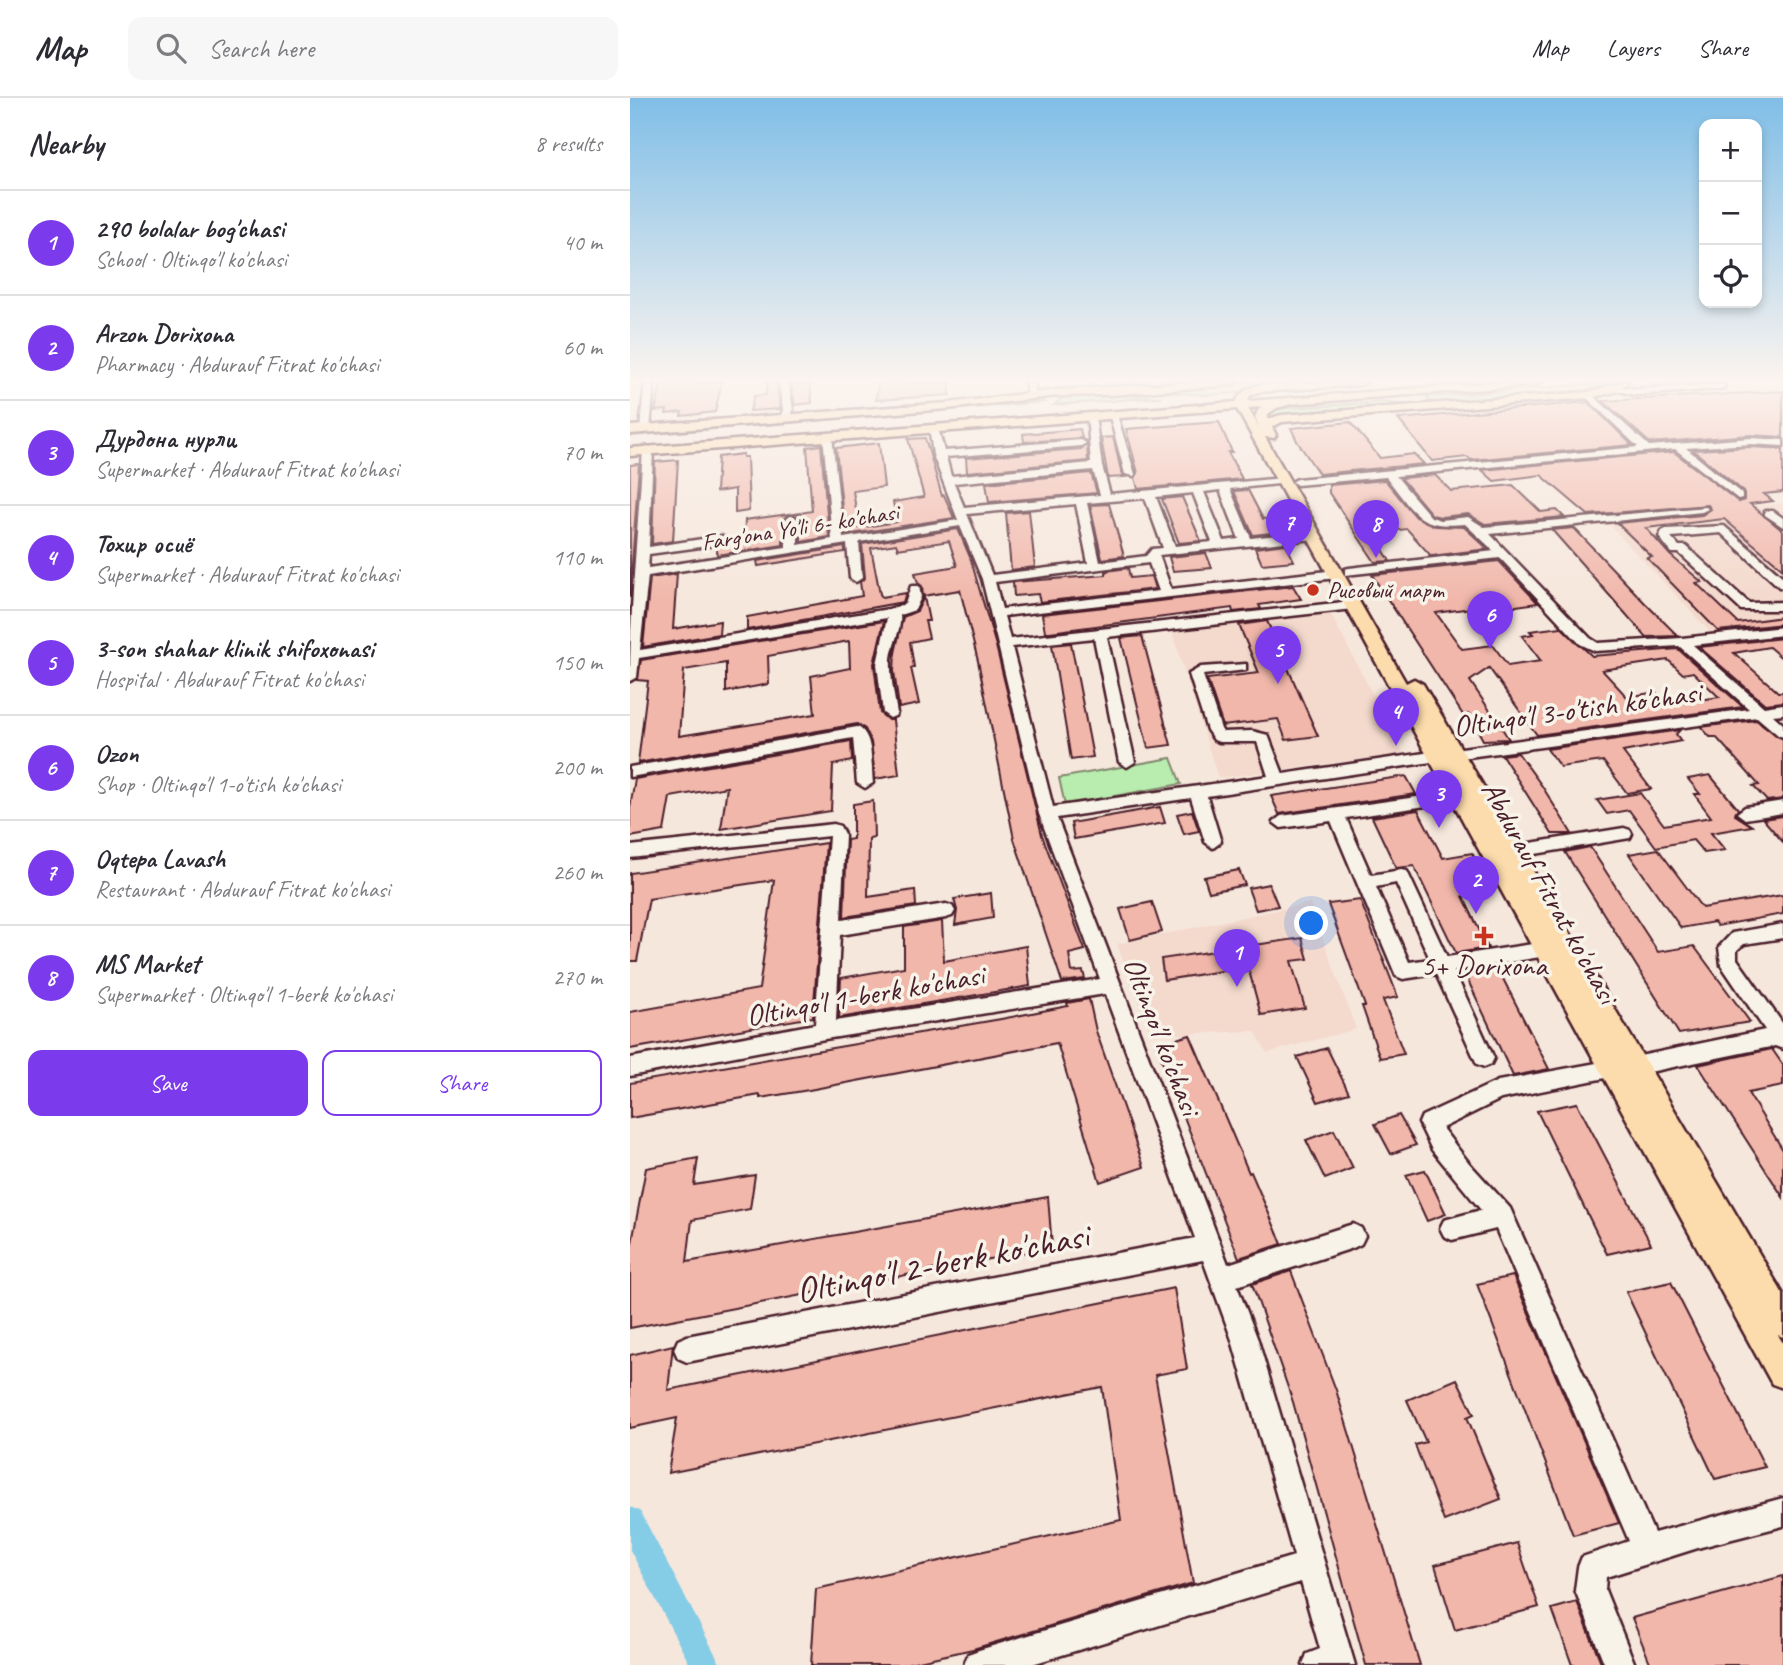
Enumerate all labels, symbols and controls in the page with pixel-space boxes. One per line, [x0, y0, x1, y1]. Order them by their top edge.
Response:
search box [128, 17, 618, 80]
text: Map [35, 27, 86, 69]
icon: search [152, 29, 190, 67]
text: Search here [208, 32, 314, 65]
text: Map [1532, 33, 1569, 63]
text: Layers [1607, 33, 1660, 63]
text: Share [1698, 33, 1748, 63]
map controls [1699, 119, 1762, 308]
button: + [1699, 119, 1762, 182]
text: Nearby [28, 125, 104, 163]
text: 8 results [535, 129, 602, 158]
button: − [1699, 182, 1762, 245]
text: 290 bolalar bog'chasi [95, 212, 284, 245]
text: 1 [46, 228, 56, 257]
text: 40 m [563, 228, 602, 257]
text: School · Oltinqo'l ko'chasi [95, 245, 287, 274]
button: locate [1699, 245, 1762, 308]
text: Arzon Dorixona [95, 317, 233, 350]
text: 2 [46, 333, 56, 362]
text: 60 m [563, 333, 602, 362]
text: Pharmacy · Abdurauf Fitrat ko'chasi [95, 350, 379, 379]
text: Дурдона нурли [95, 422, 236, 455]
text: 3 [46, 438, 56, 467]
text: 70 m [563, 438, 602, 467]
text: Supermarket · Abdurauf Fitrat ko'chasi [95, 455, 399, 484]
street label: Farg'ona Yo'li 6- ko'chasi [699, 496, 903, 557]
pin: 7 [1266, 499, 1312, 557]
pin: 8 [1353, 500, 1399, 558]
text: Тохир осиё [95, 527, 191, 560]
text: 4 [46, 543, 56, 572]
text: 110 m [553, 543, 602, 572]
text: Supermarket · Abdurauf Fitrat ko'chasi [95, 560, 399, 589]
place label: Рисовый март [1327, 575, 1444, 605]
marker: Рисовый март [1305, 582, 1321, 598]
pin: 6 [1467, 591, 1513, 649]
pin: 5 [1255, 626, 1301, 684]
text: 3-son shahar klinik shifoxonasi [95, 632, 374, 665]
text: 5 [46, 648, 56, 677]
text: 150 m [553, 648, 602, 677]
text: Hospital · Abdurauf Fitrat ko'chasi [95, 665, 364, 694]
street label: Oltinqo'l 3-o'tish ko'chasi [1451, 672, 1707, 745]
pin: 4 [1373, 688, 1419, 746]
text: Ozon [95, 737, 138, 770]
text: 6 [46, 753, 56, 782]
text: 200 m [553, 753, 602, 782]
text: Shop · Oltinqo'l 1-o'tish ko'chasi [95, 770, 341, 799]
pin: 3 [1416, 770, 1462, 828]
street label: Abdurauf Fitrat ko'chasi [1473, 774, 1629, 1013]
text: Oqtepa Lavash [95, 842, 225, 875]
pin: 2 [1453, 856, 1499, 914]
text: 7 [46, 858, 56, 887]
text: 260 m [553, 858, 602, 887]
text: Restaurant · Abdurauf Fitrat ko'chasi [95, 875, 390, 904]
your location [1294, 906, 1328, 940]
marker: 5+ Dorixona [1476, 928, 1492, 944]
pin: 1 [1214, 929, 1260, 987]
place label: 5+ Dorixona [1421, 946, 1549, 984]
text: MS Market [95, 947, 200, 980]
street label: Oltinqo'l ko'chasi [1115, 952, 1211, 1123]
street label: Oltinqo'l 1-berk ko'chasi [743, 955, 990, 1035]
text: 8 [46, 963, 56, 992]
text: 270 m [553, 963, 602, 992]
text: Supermarket · Oltinqo'l 1-berk ko'chasi [95, 980, 393, 1009]
button: Save [28, 1050, 308, 1116]
button: Share [322, 1050, 602, 1116]
street label: Oltinqo'l 2-berk ko'chasi [792, 1210, 1096, 1314]

